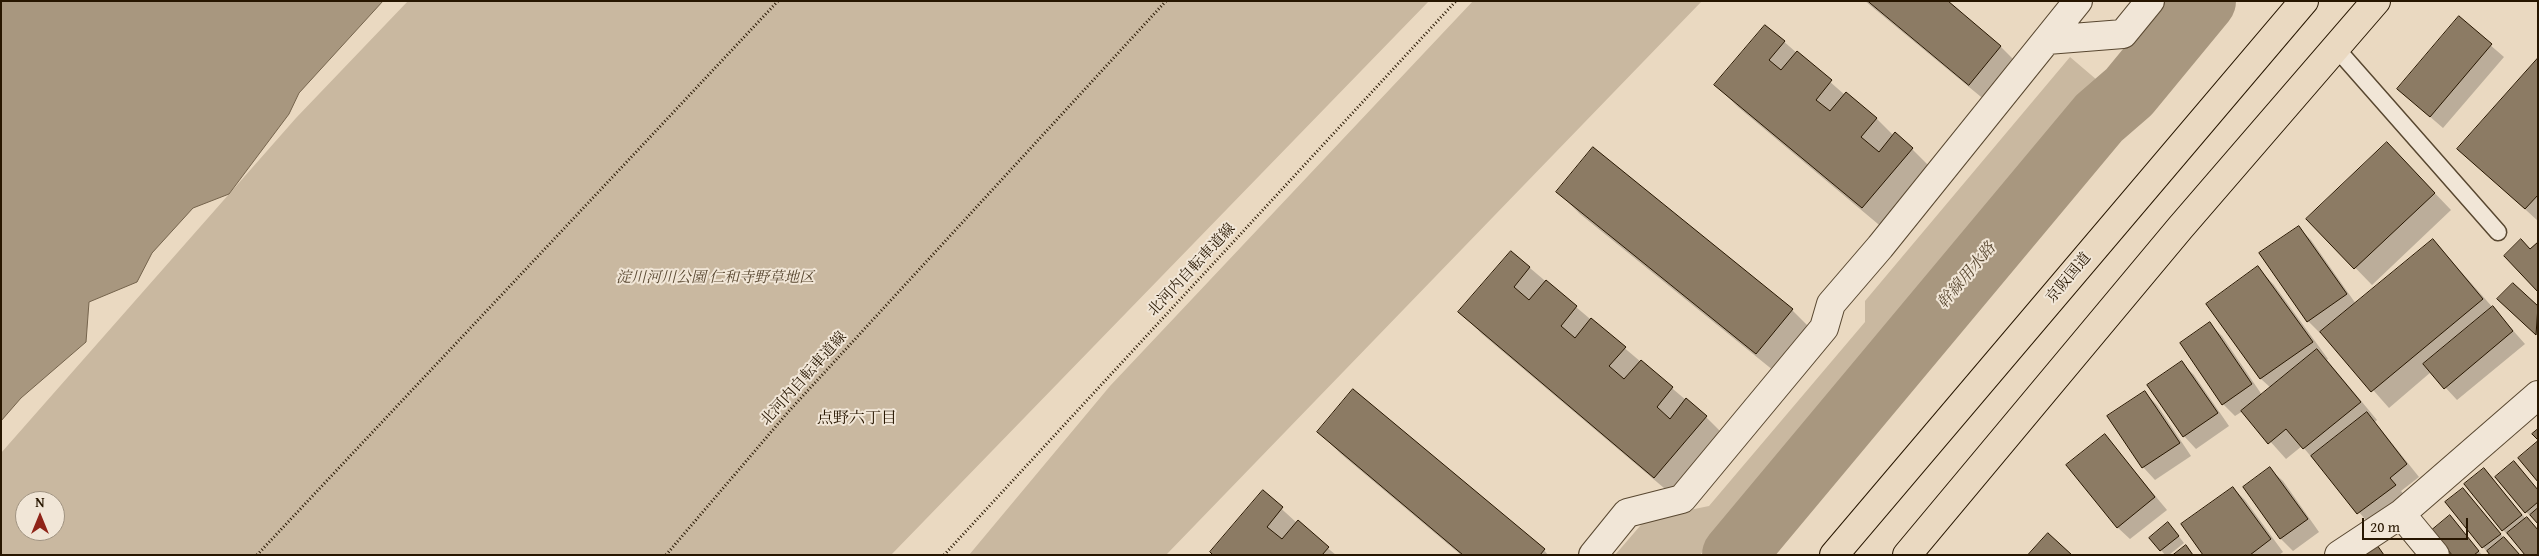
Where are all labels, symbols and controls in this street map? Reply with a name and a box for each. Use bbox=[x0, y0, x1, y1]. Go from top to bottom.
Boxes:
street label: 北河内自転車道線 bbox=[1144, 220, 1240, 320]
water label: 幹線用水路 bbox=[1934, 239, 2000, 313]
street label: 京阪国道 bbox=[2043, 249, 2095, 307]
park label: 淀川河川公園 仁和寺野草地区 bbox=[616, 269, 814, 287]
street label: 北河内自転車道線 bbox=[757, 328, 851, 430]
district label: 点野六丁目 bbox=[817, 409, 897, 429]
north arrow bbox=[15, 491, 65, 541]
text: N bbox=[35, 492, 45, 512]
scale bar bbox=[2364, 508, 2470, 540]
text: 20 m bbox=[2370, 516, 2400, 537]

